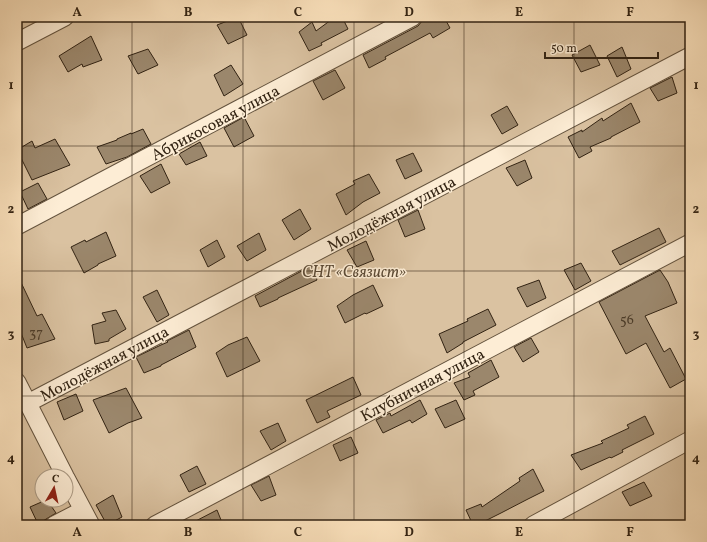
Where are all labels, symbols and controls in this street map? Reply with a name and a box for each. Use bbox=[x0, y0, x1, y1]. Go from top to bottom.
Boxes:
text: A bbox=[72, 4, 82, 22]
text: B bbox=[184, 4, 193, 22]
text: C bbox=[294, 4, 302, 22]
text: D bbox=[404, 4, 414, 22]
text: E bbox=[515, 4, 523, 22]
text: F bbox=[626, 4, 634, 22]
scale bar bbox=[545, 34, 658, 60]
text: 50 m bbox=[551, 41, 577, 57]
text: 1 bbox=[8, 77, 14, 95]
text: 1 bbox=[693, 77, 699, 95]
street label: Абрикосовая улица bbox=[148, 81, 284, 167]
street label: Молодёжная улица bbox=[324, 171, 460, 258]
text: 2 bbox=[8, 201, 15, 219]
text: 2 bbox=[693, 201, 700, 219]
park label: СНТ «Связист» bbox=[302, 262, 406, 284]
house number: 56 bbox=[620, 311, 634, 330]
street label: Молодёжная улица bbox=[37, 321, 173, 408]
house number: 37 bbox=[29, 324, 43, 343]
text: 3 bbox=[8, 326, 15, 344]
text: 3 bbox=[693, 326, 700, 344]
street label: Клубничная улица bbox=[357, 344, 489, 428]
text: 4 bbox=[7, 450, 15, 468]
text: 4 bbox=[692, 450, 700, 468]
north arrow bbox=[34, 468, 74, 508]
text: С bbox=[51, 472, 60, 488]
text: A bbox=[72, 524, 82, 542]
text: B bbox=[184, 524, 193, 542]
text: C bbox=[294, 524, 302, 542]
text: D bbox=[404, 524, 414, 542]
text: E bbox=[515, 524, 523, 542]
text: F bbox=[626, 524, 634, 542]

